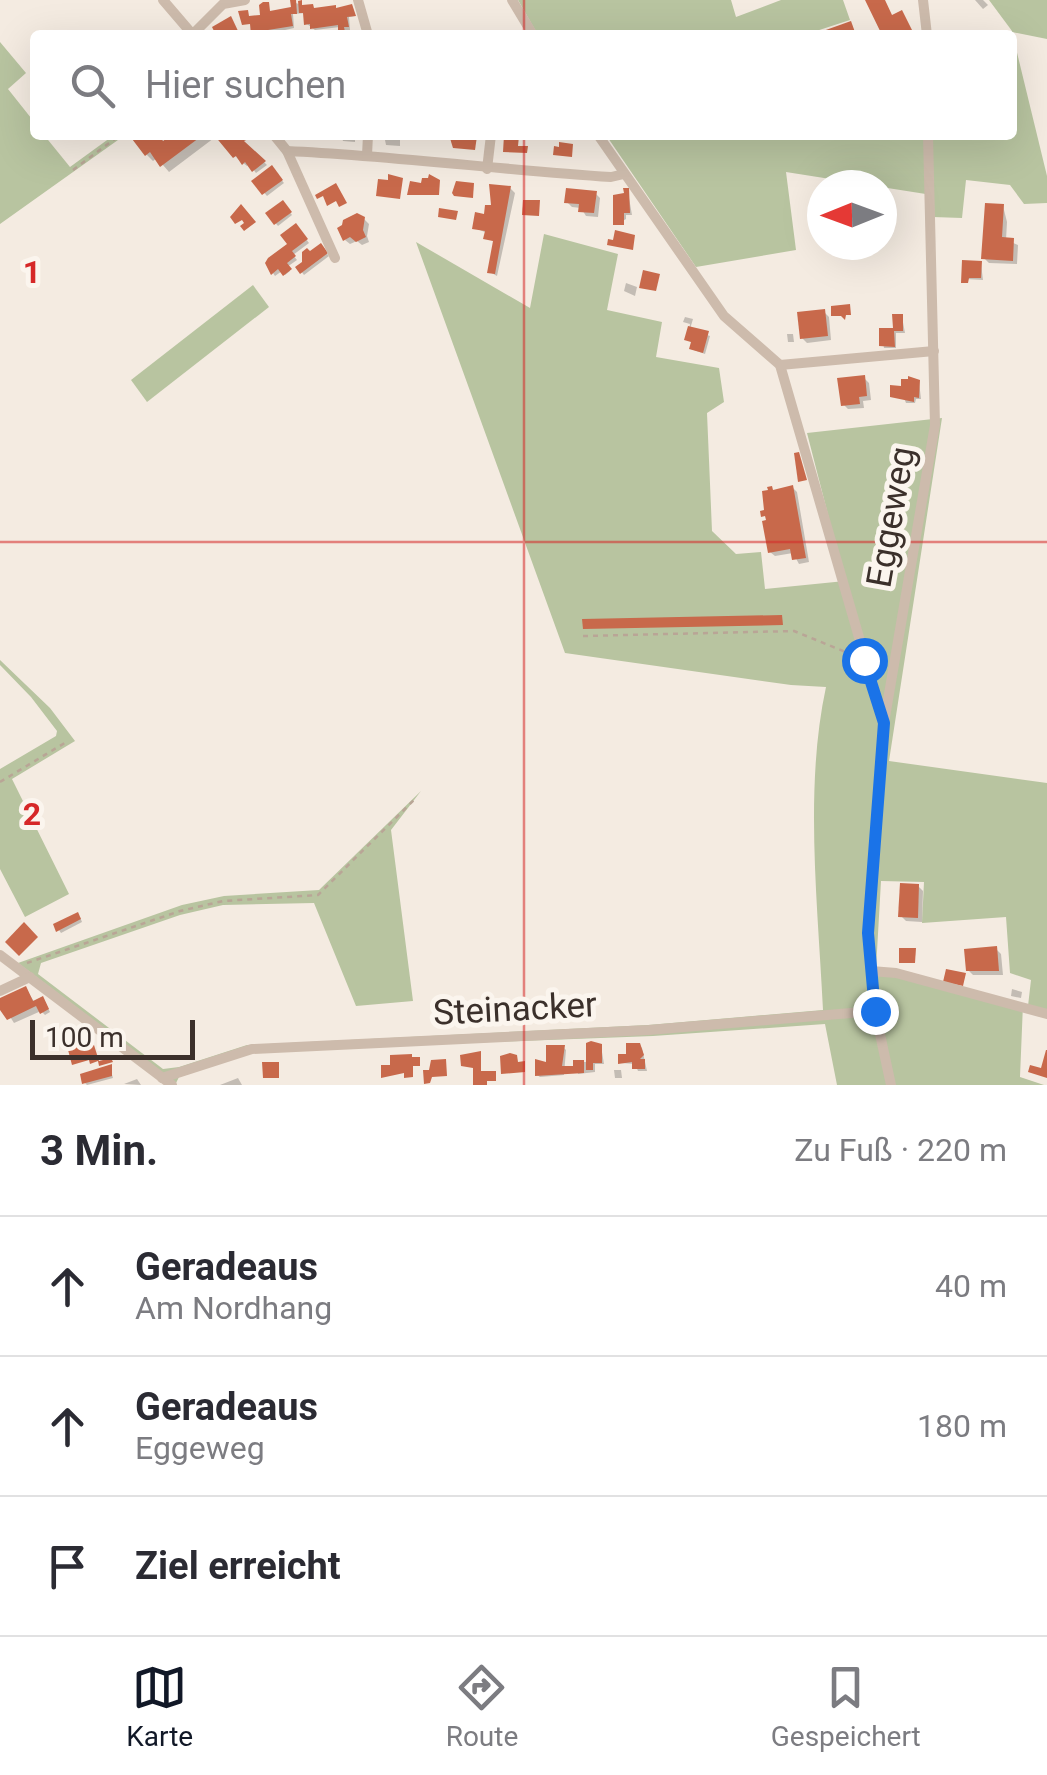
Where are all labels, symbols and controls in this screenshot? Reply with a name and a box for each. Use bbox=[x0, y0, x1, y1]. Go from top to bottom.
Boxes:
search box bbox=[30, 30, 1017, 140]
icon: search bbox=[65, 58, 120, 113]
text: Hier suchen bbox=[145, 63, 346, 107]
north arrow bbox=[807, 170, 897, 260]
text: 1 bbox=[23, 253, 41, 291]
street label: Eggeweg bbox=[858, 444, 924, 590]
route start bbox=[842, 638, 888, 684]
text: 2 bbox=[23, 795, 41, 833]
street label: Steinacker bbox=[432, 984, 598, 1034]
route end bbox=[853, 989, 899, 1035]
scale bar bbox=[30, 1015, 195, 1060]
text: 100 m bbox=[45, 1021, 124, 1054]
text: 3 Min. bbox=[40, 1126, 158, 1175]
text: Zu Fuß · 220 m bbox=[794, 1131, 1007, 1169]
text: Geradeaus bbox=[135, 1245, 318, 1289]
icon: ahead bbox=[40, 1259, 95, 1314]
text: 40 m bbox=[935, 1267, 1007, 1305]
text: Am Nordhang bbox=[135, 1289, 332, 1327]
text: Geradeaus bbox=[135, 1385, 318, 1429]
icon: ahead bbox=[40, 1399, 95, 1454]
text: 180 m bbox=[917, 1407, 1007, 1445]
text: Eggeweg bbox=[135, 1429, 265, 1467]
icon: arrive bbox=[40, 1539, 95, 1594]
text: Ziel erreicht bbox=[135, 1544, 341, 1588]
tab: Karte bbox=[126, 1660, 193, 1753]
tab: Route bbox=[446, 1660, 518, 1753]
tab: Gespeichert bbox=[771, 1660, 921, 1753]

